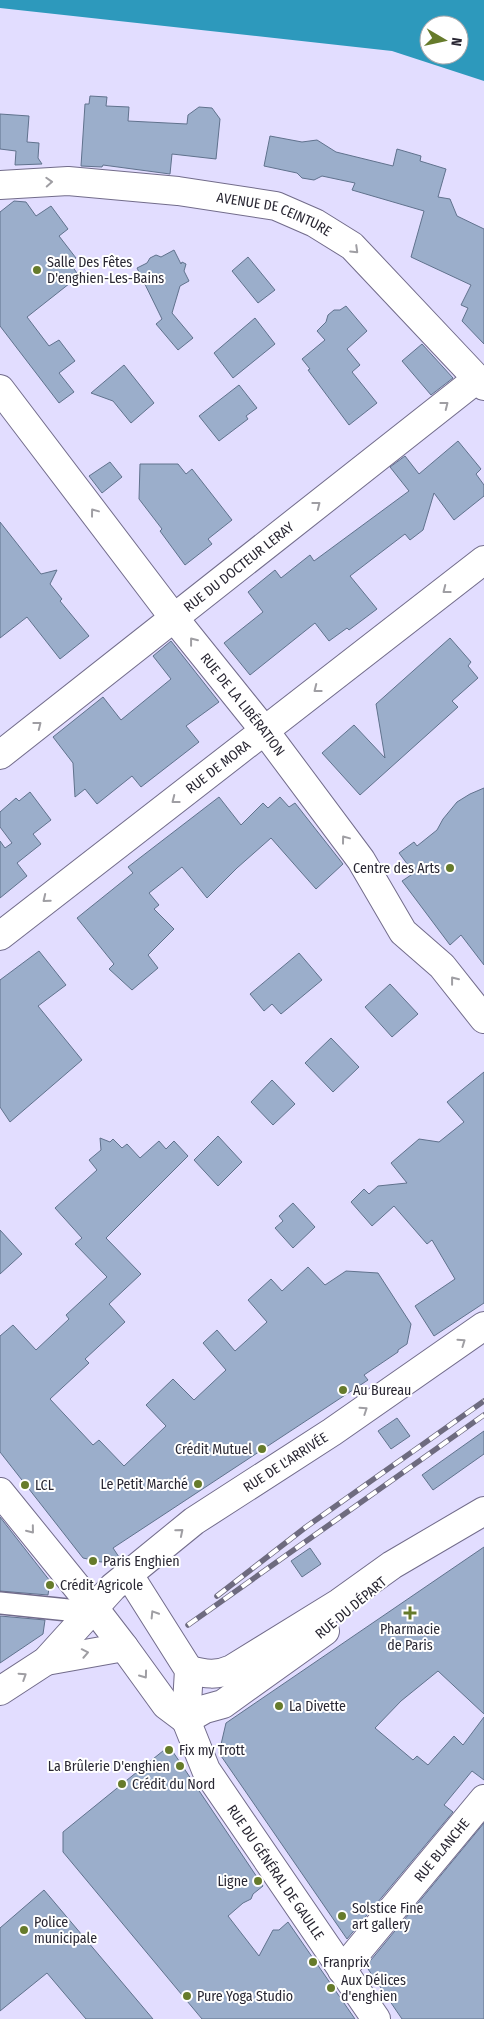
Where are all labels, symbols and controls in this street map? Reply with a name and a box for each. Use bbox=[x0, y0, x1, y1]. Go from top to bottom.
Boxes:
north arrow bbox=[419, 15, 469, 65]
text: N bbox=[447, 36, 465, 47]
one-way arrow bbox=[45, 177, 53, 187]
street label: AVENUE DE CEINTURE bbox=[216, 189, 335, 240]
one-way arrow bbox=[350, 244, 359, 253]
place label: Salle Des Fêtes D'enghien-Les-Bains bbox=[47, 254, 164, 287]
marker: Salle Des Fêtes D'enghien-Les-Bains bbox=[31, 264, 43, 276]
one-way arrow bbox=[439, 402, 448, 410]
one-way arrow bbox=[311, 502, 321, 511]
one-way arrow bbox=[91, 508, 100, 518]
street label: RUE DU DOCTEUR LERAY bbox=[180, 518, 297, 615]
one-way arrow bbox=[442, 584, 451, 593]
one-way arrow bbox=[190, 638, 198, 647]
street label: RUE DE LA LIBÉRATION bbox=[197, 649, 289, 759]
one-way arrow bbox=[314, 684, 323, 693]
one-way arrow bbox=[32, 722, 41, 730]
street label: RUE DE MORA bbox=[182, 736, 254, 797]
one-way arrow bbox=[172, 794, 181, 802]
one-way arrow bbox=[342, 836, 350, 845]
place label: Centre des Arts bbox=[353, 860, 440, 877]
marker: Centre des Arts bbox=[444, 862, 456, 874]
one-way arrow bbox=[43, 893, 52, 902]
one-way arrow bbox=[451, 977, 459, 986]
one-way arrow bbox=[456, 1339, 465, 1347]
place label: Au Bureau bbox=[353, 1382, 411, 1399]
marker: Au Bureau bbox=[337, 1384, 349, 1396]
one-way arrow bbox=[358, 1407, 368, 1416]
street label: RUE DE L'ARRIVÉE bbox=[240, 1428, 331, 1496]
place label: Crédit Mutuel bbox=[175, 1441, 252, 1458]
marker: Crédit Mutuel bbox=[256, 1443, 268, 1455]
place label: Le Petit Marché bbox=[101, 1476, 188, 1493]
place label: LCL bbox=[35, 1477, 54, 1494]
marker: Le Petit Marché bbox=[192, 1478, 204, 1490]
marker: LCL bbox=[19, 1479, 31, 1491]
one-way arrow bbox=[25, 1524, 33, 1533]
one-way arrow bbox=[174, 1530, 183, 1538]
place label: Paris Enghien bbox=[103, 1553, 180, 1570]
marker: Paris Enghien bbox=[87, 1555, 99, 1567]
street label: RUE DU DÉPART bbox=[311, 1572, 390, 1643]
place label: Crédit Agricole bbox=[60, 1577, 143, 1594]
marker: Crédit Agricole bbox=[44, 1579, 56, 1591]
marker: Pharmacie de Paris bbox=[404, 1607, 416, 1619]
one-way arrow bbox=[151, 1610, 160, 1619]
place label: Pharmacie de Paris bbox=[380, 1621, 440, 1654]
one-way arrow bbox=[80, 1649, 89, 1659]
one-way arrow bbox=[138, 1669, 147, 1679]
one-way arrow bbox=[17, 1673, 26, 1682]
place label: La Divette bbox=[289, 1698, 346, 1715]
marker: La Divette bbox=[273, 1700, 285, 1712]
place label: Fix my Trott bbox=[179, 1742, 245, 1759]
marker: Fix my Trott bbox=[163, 1744, 175, 1756]
place label: La Brûlerie D'enghien bbox=[48, 1758, 170, 1775]
marker: La Brûlerie D'enghien bbox=[174, 1760, 186, 1772]
place label: Crédit du Nord bbox=[132, 1776, 215, 1793]
marker: Crédit du Nord bbox=[116, 1778, 128, 1790]
street label: RUE DU GÉNÉRAL DE GAULLE bbox=[224, 1801, 328, 1943]
street label: RUE BLANCHE bbox=[410, 1814, 473, 1885]
place label: Ligne bbox=[217, 1873, 248, 1890]
marker: Ligne bbox=[252, 1875, 264, 1887]
place label: Solstice Fine art gallery bbox=[352, 1900, 424, 1933]
marker: Solstice Fine art gallery bbox=[336, 1910, 348, 1922]
place label: Police municipale bbox=[34, 1914, 97, 1947]
marker: Police municipale bbox=[18, 1924, 30, 1936]
place label: Franprix bbox=[323, 1954, 370, 1971]
marker: Franprix bbox=[307, 1956, 319, 1968]
place label: Aux Délices d'enghien bbox=[341, 1972, 406, 2005]
marker: Aux Délices d'enghien bbox=[325, 1982, 337, 1994]
place label: Pure Yoga Studio bbox=[197, 1988, 293, 2005]
marker: Pure Yoga Studio bbox=[181, 1990, 193, 2002]

